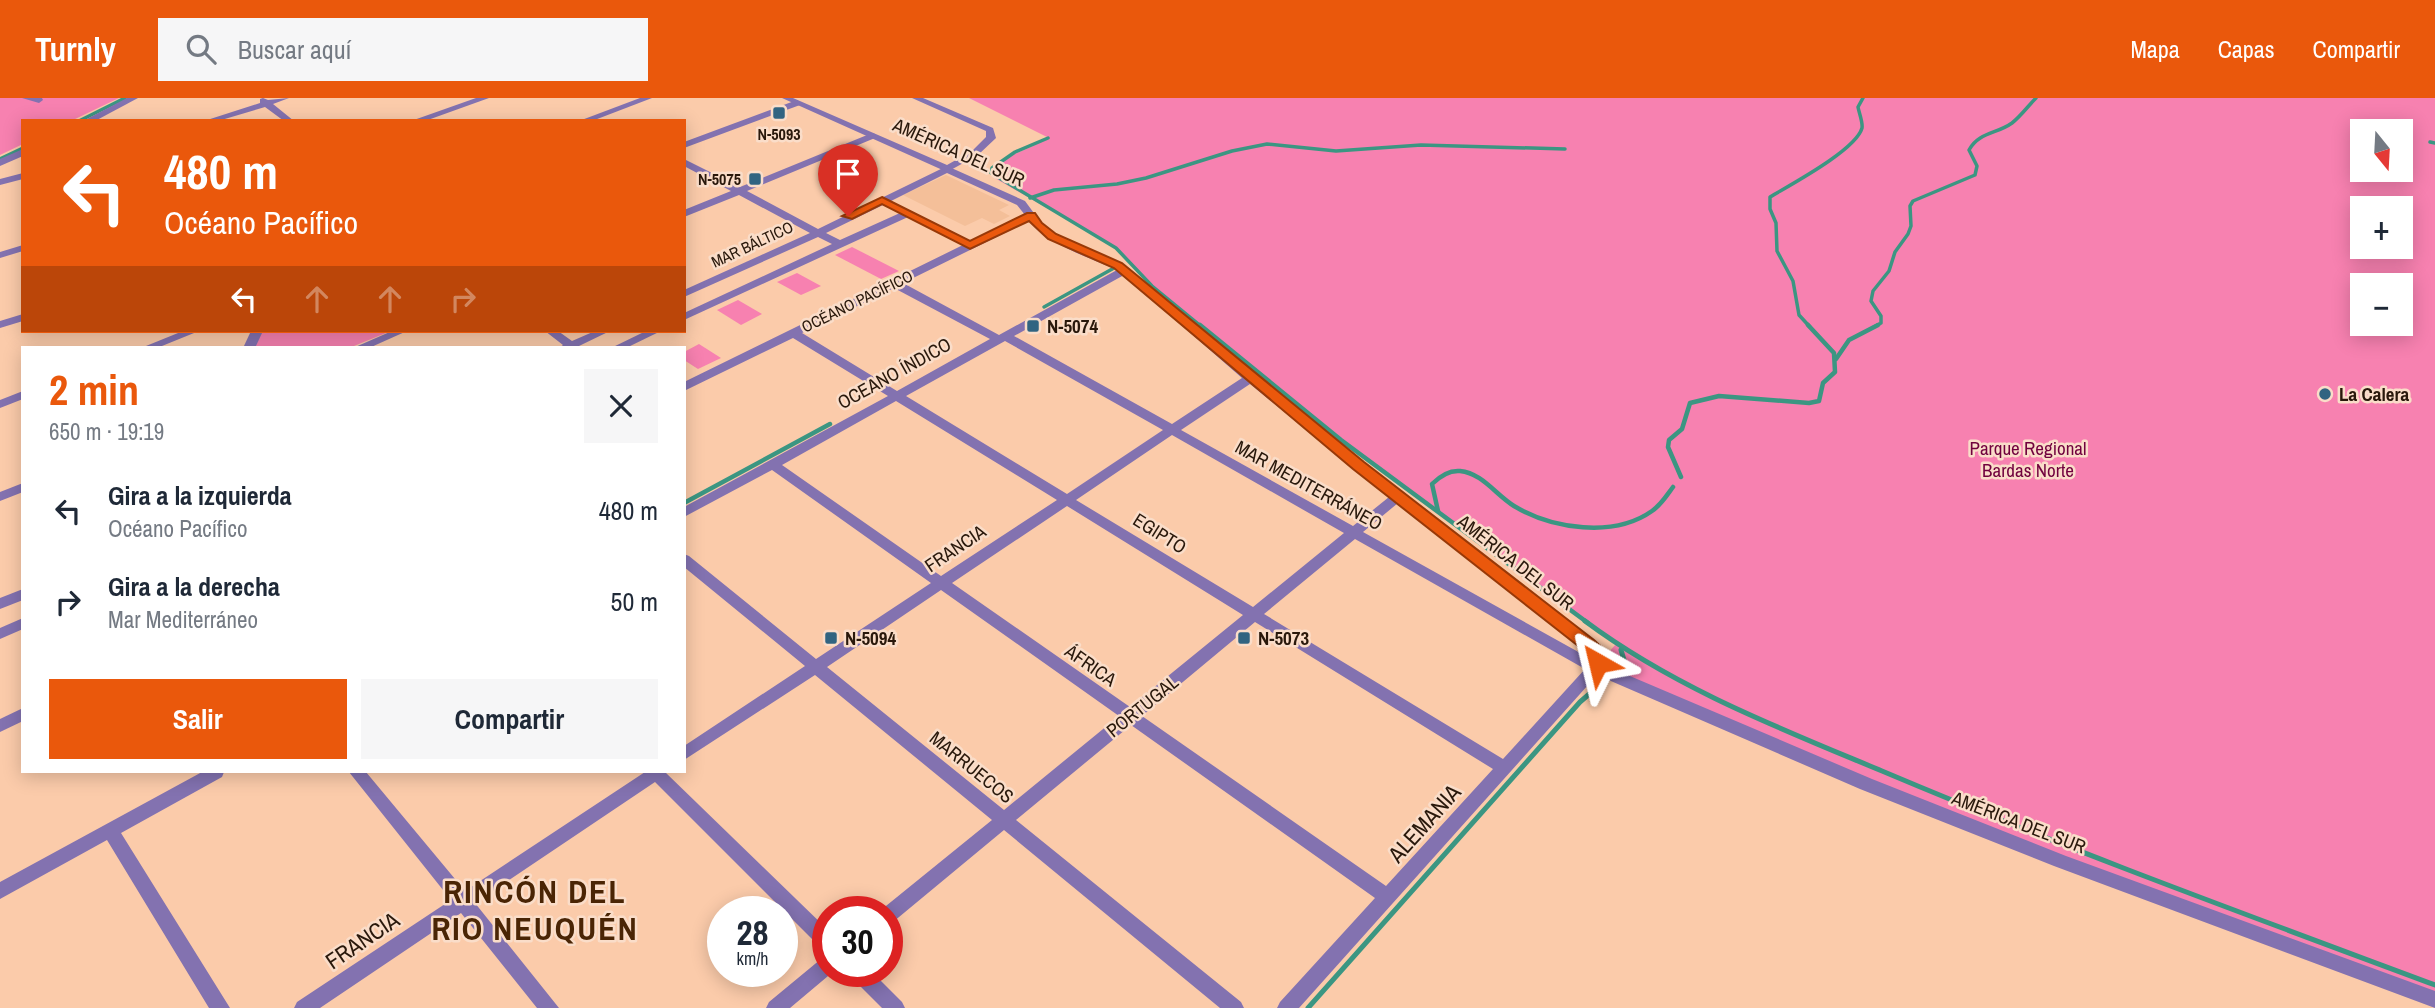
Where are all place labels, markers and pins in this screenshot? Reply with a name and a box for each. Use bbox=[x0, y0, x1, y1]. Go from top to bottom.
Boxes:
marker: N-5093 bbox=[771, 105, 787, 121]
place label: N-5093 bbox=[757, 123, 801, 145]
pin bbox=[818, 144, 878, 216]
place label: N-5075 bbox=[698, 168, 741, 190]
marker: N-5075 bbox=[747, 171, 763, 187]
place label: N-5074 bbox=[1047, 313, 1098, 339]
marker: N-5074 bbox=[1025, 318, 1041, 334]
place label: La Calera bbox=[2339, 381, 2409, 407]
marker: La Calera bbox=[2317, 386, 2333, 402]
place label: N-5094 bbox=[845, 625, 896, 651]
place label: N-5073 bbox=[1258, 625, 1309, 651]
marker: N-5094 bbox=[823, 630, 839, 646]
marker: N-5073 bbox=[1236, 630, 1252, 646]

